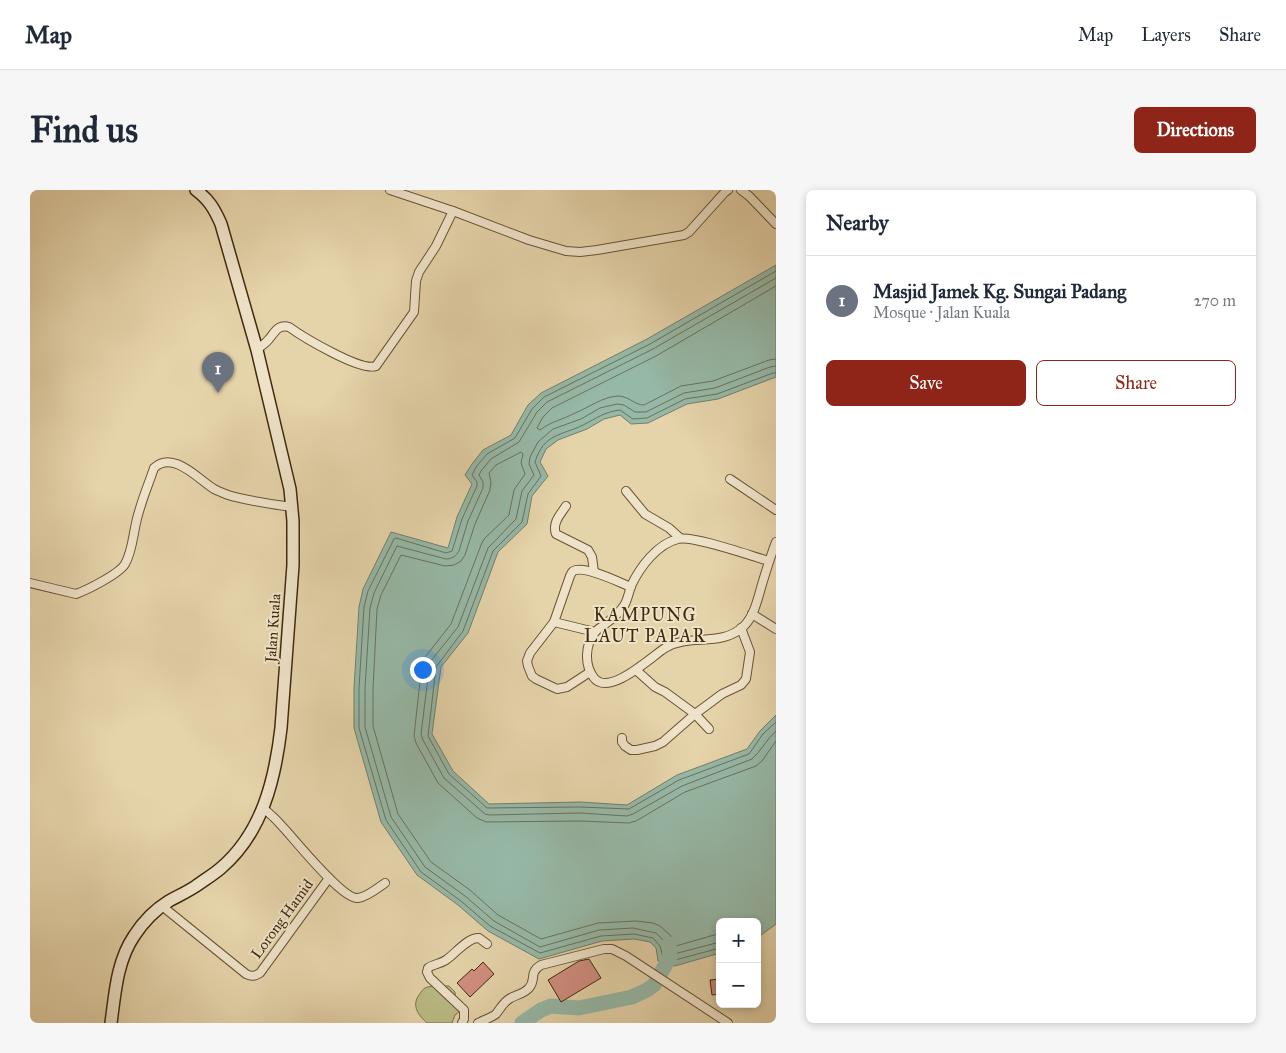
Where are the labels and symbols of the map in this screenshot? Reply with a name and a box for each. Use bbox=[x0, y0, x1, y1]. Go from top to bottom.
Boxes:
pin: 1 bbox=[202, 352, 234, 393]
street label: Jalan Kuala bbox=[261, 592, 285, 665]
district label: KAMPUNG LAUT PAPAR bbox=[584, 604, 706, 647]
your location bbox=[410, 657, 436, 683]
street label: Lorong Hamid bbox=[247, 875, 317, 962]

